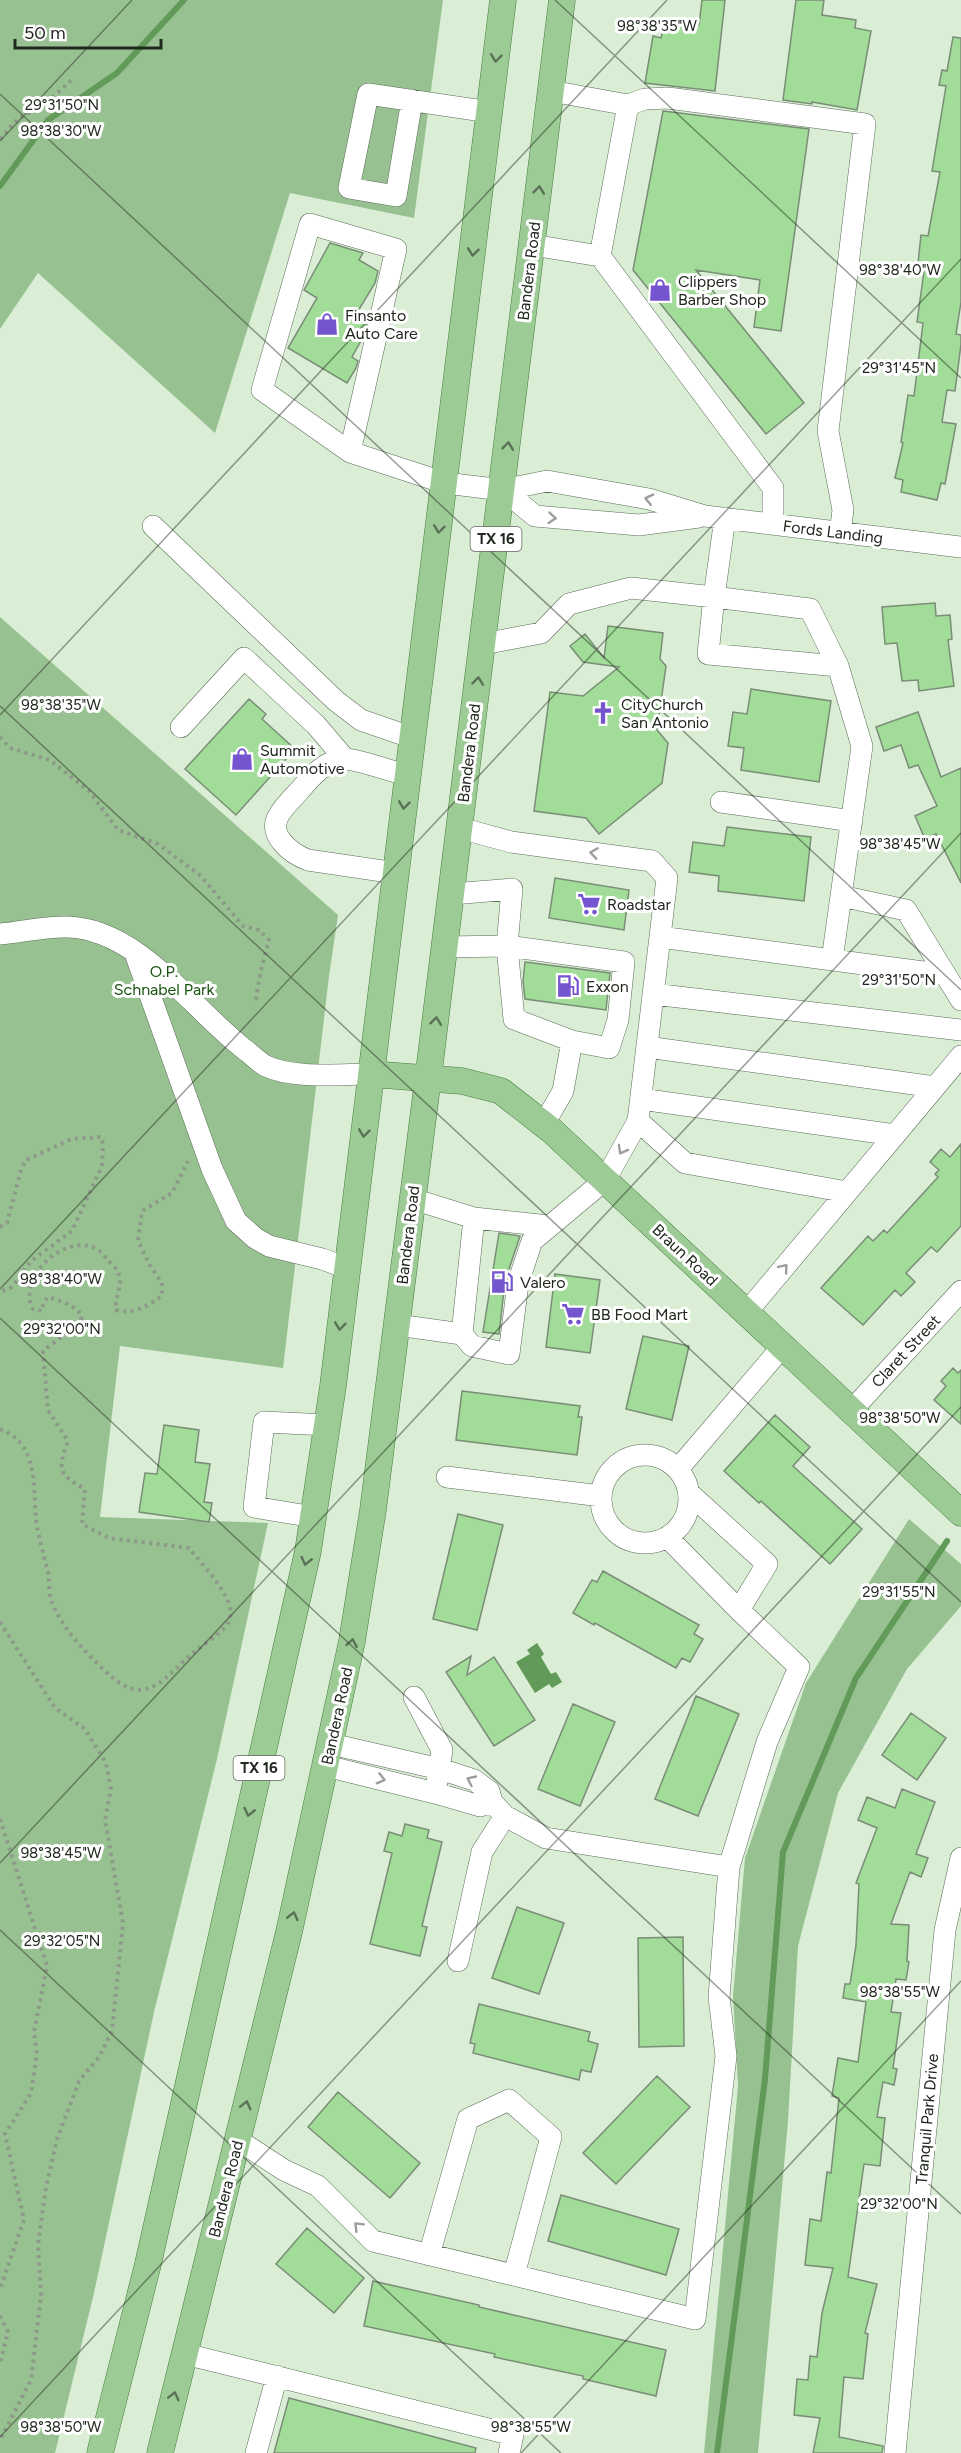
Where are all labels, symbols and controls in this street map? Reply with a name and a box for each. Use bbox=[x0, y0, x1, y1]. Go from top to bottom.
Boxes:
scale bar bbox=[15, 12, 160, 50]
text: 98°38'35"W bbox=[617, 17, 697, 35]
text: 50 m bbox=[24, 22, 66, 44]
one-way arrow bbox=[490, 54, 503, 63]
text: 29°31'50"N bbox=[25, 96, 99, 114]
text: 98°38'30"W bbox=[21, 122, 102, 140]
one-way arrow bbox=[532, 185, 544, 194]
street label: Bandera Road bbox=[514, 221, 544, 321]
one-way arrow bbox=[467, 247, 479, 256]
text: 98°38'40"W bbox=[859, 261, 941, 279]
place label: Clippers Barber Shop bbox=[678, 272, 766, 309]
shop icon: Clippers Barber Shop bbox=[647, 277, 673, 303]
place label: Finsanto Auto Care bbox=[345, 306, 418, 343]
shop icon: Finsanto Auto Care bbox=[314, 311, 340, 337]
text: 29°31'45"N bbox=[862, 359, 936, 377]
one-way arrow bbox=[501, 441, 514, 451]
one-way arrow bbox=[644, 494, 654, 507]
one-way arrow bbox=[547, 511, 556, 524]
street label: Fords Landing bbox=[782, 516, 884, 548]
one-way arrow bbox=[433, 524, 446, 533]
road number: TX 16 bbox=[470, 527, 522, 551]
one-way arrow bbox=[472, 677, 484, 686]
place label: CityChurch San Antonio bbox=[621, 695, 709, 732]
text: 98°38'35"W bbox=[21, 696, 101, 714]
church icon: CityChurch San Antonio bbox=[590, 700, 616, 726]
street label: Bandera Road bbox=[454, 703, 484, 803]
place label: Summit Automotive bbox=[260, 741, 345, 778]
shop icon: Summit Automotive bbox=[229, 746, 255, 772]
one-way arrow bbox=[399, 801, 411, 810]
text: 98°38'45"W bbox=[860, 835, 941, 853]
one-way arrow bbox=[589, 847, 598, 860]
supermarket icon: Roadstar bbox=[576, 891, 602, 917]
place label: Roadstar bbox=[607, 895, 671, 914]
park label: O.P. Schnabel Park bbox=[114, 962, 214, 999]
text: 29°31'50"N bbox=[862, 971, 936, 989]
fuel station icon: Exxon bbox=[555, 973, 581, 999]
place label: Exxon bbox=[586, 977, 629, 996]
one-way arrow bbox=[429, 1016, 441, 1025]
one-way arrow bbox=[358, 1128, 370, 1137]
one-way arrow bbox=[618, 1144, 629, 1155]
street label: Bandera Road bbox=[393, 1185, 423, 1285]
street label: Braun Road bbox=[649, 1220, 721, 1290]
one-way arrow bbox=[776, 1264, 787, 1275]
fuel station icon: Valero bbox=[489, 1269, 515, 1295]
text: 98°38'40"W bbox=[20, 1270, 102, 1288]
place label: Valero bbox=[520, 1273, 566, 1292]
supermarket icon: BB Food Mart bbox=[560, 1301, 586, 1327]
place label: BB Food Mart bbox=[591, 1305, 688, 1324]
street label: Claret Street bbox=[868, 1311, 944, 1391]
text: 29°32'00"N bbox=[23, 1320, 101, 1338]
one-way arrow bbox=[335, 1322, 347, 1331]
text: 98°38'50"W bbox=[859, 1409, 941, 1427]
one-way arrow bbox=[300, 1555, 313, 1565]
text: 29°31'55"N bbox=[862, 1583, 936, 1601]
one-way arrow bbox=[345, 1638, 358, 1648]
street label: Bandera Road bbox=[317, 1665, 357, 1767]
road number: TX 16 bbox=[234, 1756, 284, 1780]
one-way arrow bbox=[376, 1772, 386, 1785]
one-way arrow bbox=[466, 1776, 477, 1788]
one-way arrow bbox=[244, 1807, 257, 1817]
text: 98°38'45"W bbox=[21, 1844, 102, 1862]
one-way arrow bbox=[285, 1911, 298, 1921]
text: 29°32'05"N bbox=[24, 1932, 100, 1950]
text: 98°38'55"W bbox=[860, 1983, 941, 2001]
street label: Tranquil Park Drive bbox=[912, 2053, 942, 2185]
one-way arrow bbox=[239, 2100, 252, 2110]
street label: Bandera Road bbox=[205, 2139, 247, 2239]
text: 29°32'00"N bbox=[860, 2195, 938, 2213]
one-way arrow bbox=[354, 2222, 365, 2233]
one-way arrow bbox=[166, 2391, 179, 2401]
text: 98°38'50"W bbox=[20, 2418, 102, 2436]
text: 98°38'55"W bbox=[491, 2418, 572, 2436]

